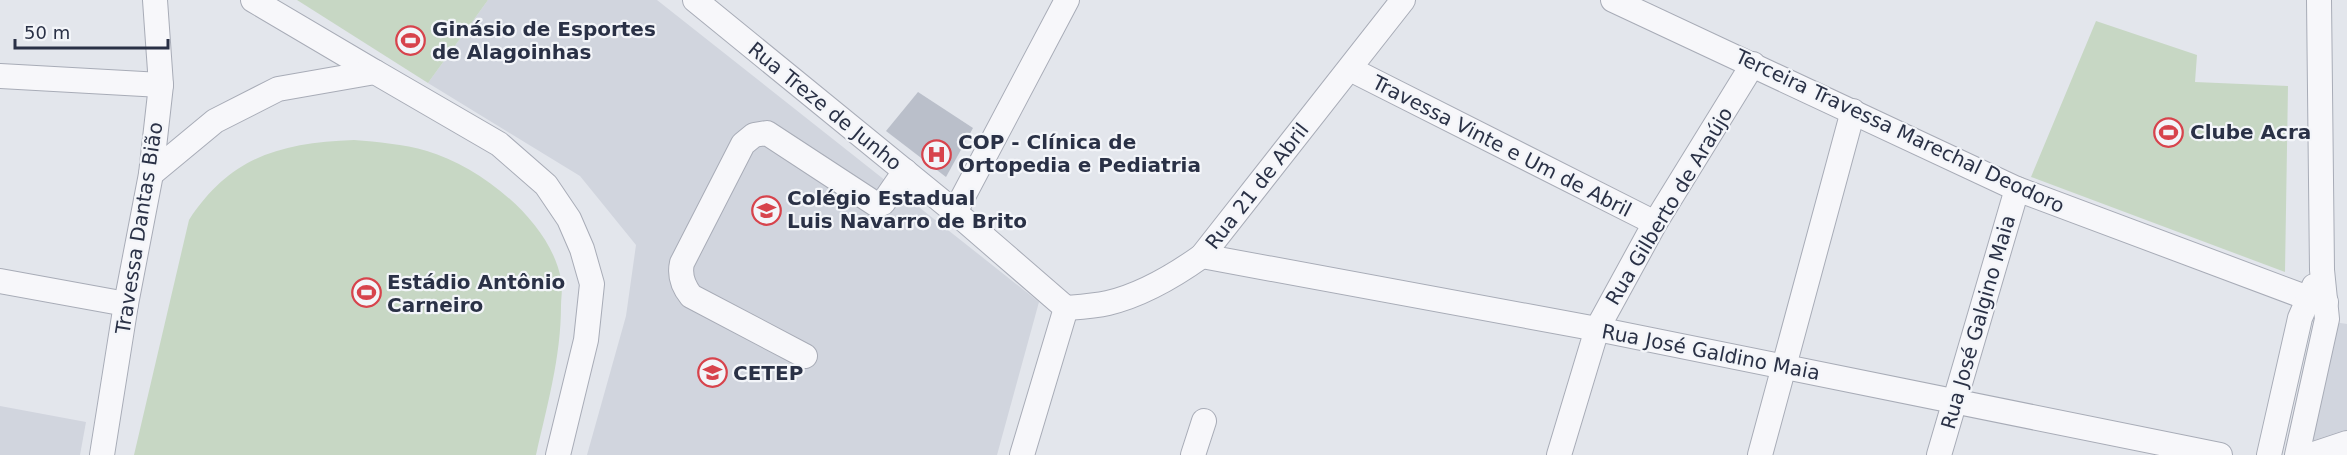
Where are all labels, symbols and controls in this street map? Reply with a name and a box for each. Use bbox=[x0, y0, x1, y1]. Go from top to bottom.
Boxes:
scale bar bbox=[15, 12, 168, 50]
place label: Ginásio de Esportes de Alagoinhas bbox=[432, 17, 656, 64]
text: 50 m bbox=[24, 22, 70, 43]
sports icon: Ginásio de Esportes de Alagoinhas bbox=[395, 25, 427, 57]
street label: Rua Treze de Junho bbox=[743, 37, 907, 175]
street label: Terceira Travessa Marechal Deodoro bbox=[1731, 44, 2068, 218]
street label: Travessa Vinte e Um de Abril bbox=[1368, 70, 1636, 222]
street label: Rua Gilberto de Araújo bbox=[1600, 103, 1738, 309]
sports icon: Clube Acra bbox=[2153, 116, 2185, 148]
street label: Rua 21 de Abril bbox=[1200, 118, 1314, 254]
street label: Travessa Dantas Bião bbox=[110, 120, 168, 337]
place label: Clube Acra bbox=[2190, 120, 2311, 144]
place label: COP - Clínica de Ortopedia e Pediatria bbox=[958, 130, 1201, 177]
hospital icon: COP - Clínica de Ortopedia e Pediatria bbox=[921, 138, 953, 170]
place label: Colégio Estadual Luis Navarro de Brito bbox=[787, 186, 1027, 233]
school or university icon: Colégio Estadual Luis Navarro de Brito bbox=[750, 194, 782, 226]
street label: Rua José Galgino Maia bbox=[1936, 212, 2020, 432]
place label: Estádio Antônio Carneiro bbox=[387, 270, 565, 317]
sports icon: Estádio Antônio Carneiro bbox=[350, 277, 382, 309]
street label: Rua José Galdino Maia bbox=[1600, 319, 1822, 385]
school or university icon: CETEP bbox=[696, 357, 728, 389]
place label: CETEP bbox=[733, 361, 803, 385]

